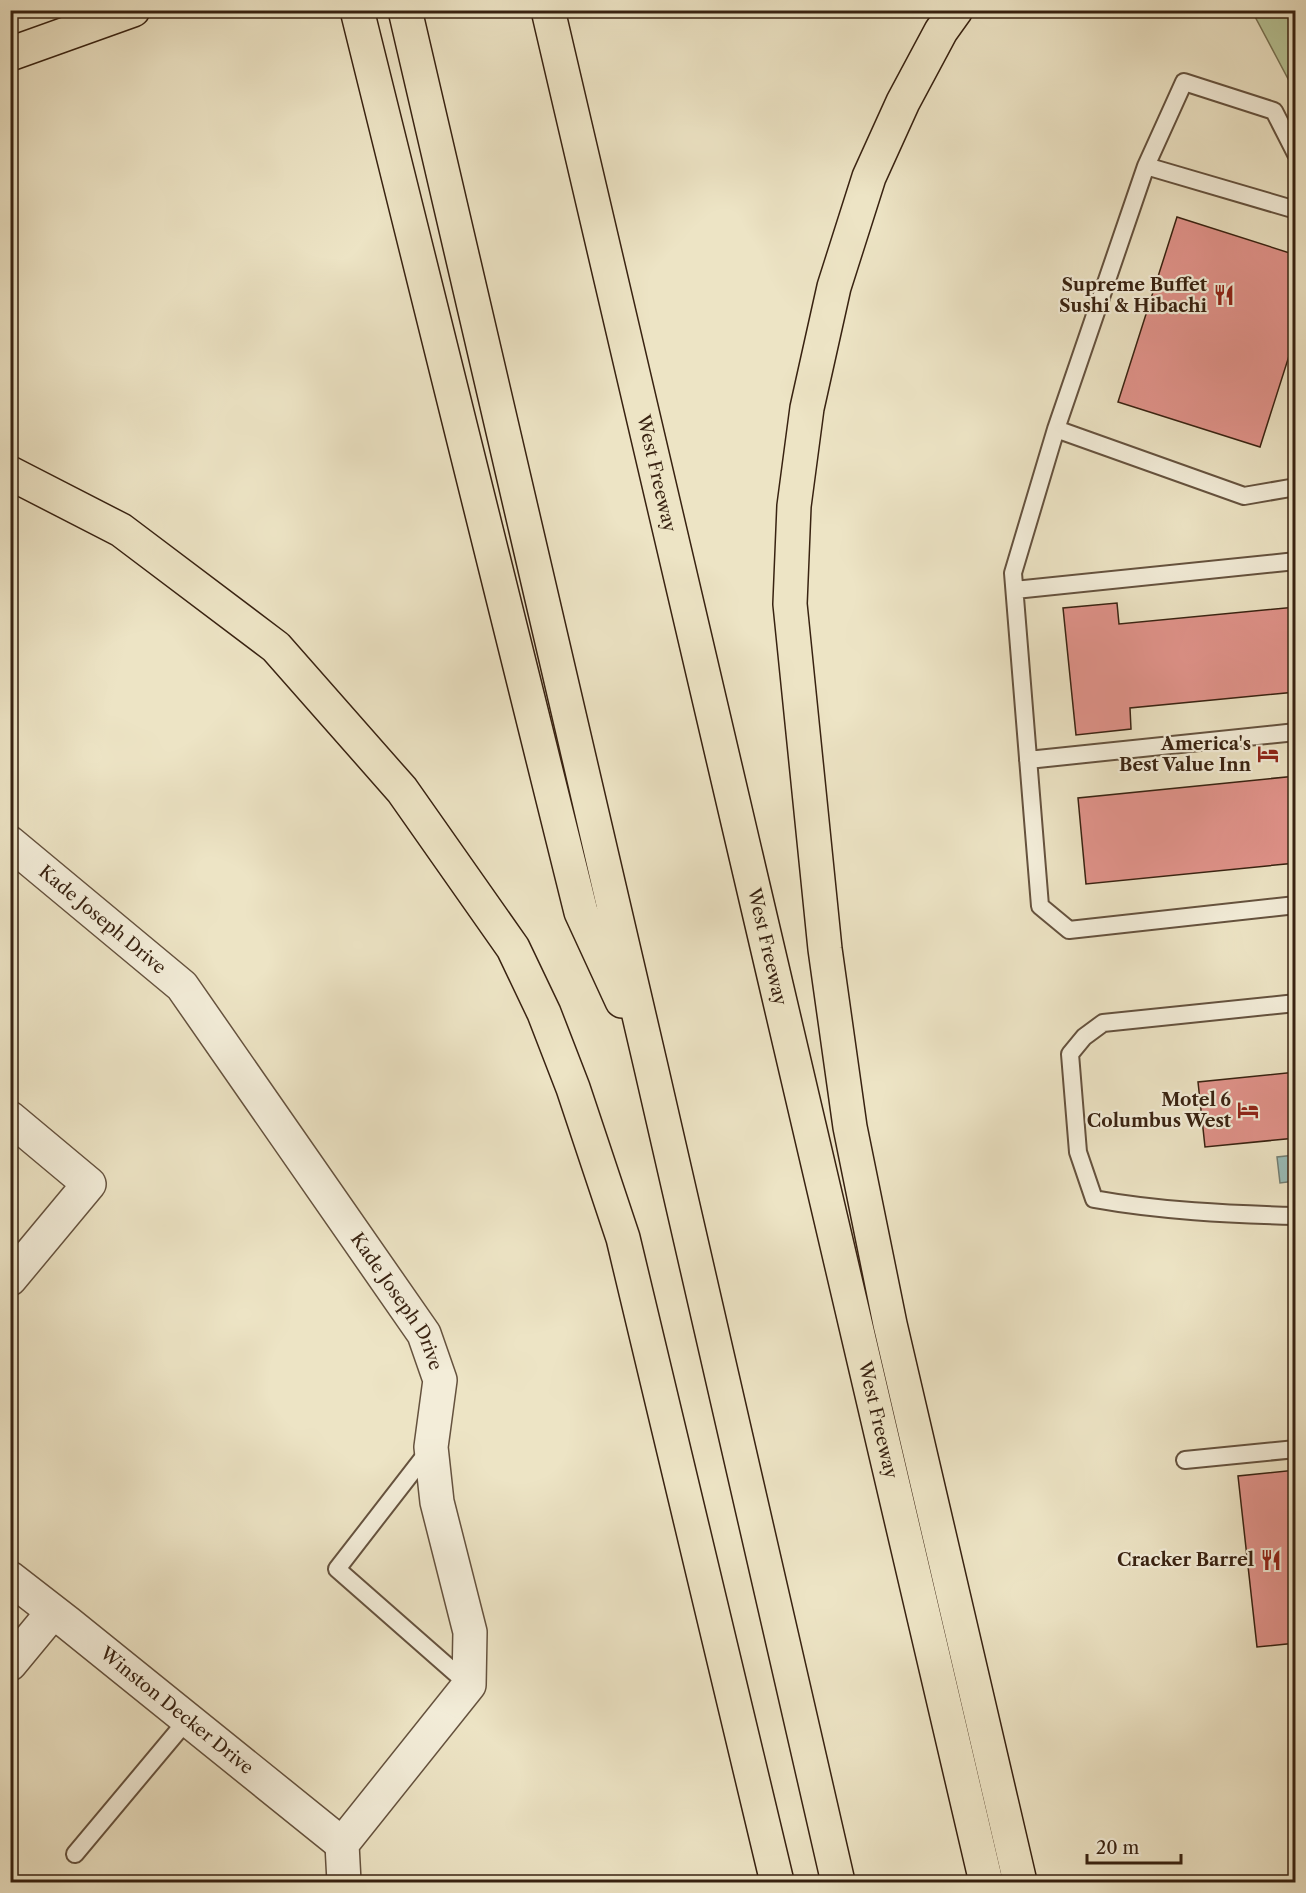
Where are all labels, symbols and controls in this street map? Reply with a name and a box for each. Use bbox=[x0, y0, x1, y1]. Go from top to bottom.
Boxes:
place label: Supreme Buffet Sushi & Hibachi bbox=[1059, 274, 1208, 317]
restaurant icon: Supreme Buffet Sushi & Hibachi bbox=[1212, 283, 1236, 307]
street label: West Freeway bbox=[632, 412, 681, 535]
place label: America's Best Value Inn bbox=[1119, 733, 1252, 776]
hotel icon: America's Best Value Inn bbox=[1256, 742, 1280, 766]
street label: Kade Joseph Drive bbox=[34, 861, 170, 979]
street label: West Freeway bbox=[743, 885, 792, 1008]
place label: Motel 6 Columbus West bbox=[1087, 1089, 1232, 1132]
hotel icon: Motel 6 Columbus West bbox=[1236, 1098, 1260, 1122]
street label: Kade Joseph Drive bbox=[346, 1229, 447, 1373]
street label: West Freeway bbox=[853, 1358, 902, 1482]
restaurant icon: Cracker Barrel bbox=[1259, 1548, 1283, 1572]
place label: Cracker Barrel bbox=[1117, 1549, 1254, 1571]
street label: Winston Decker Drive bbox=[95, 1642, 258, 1779]
scale bar bbox=[1087, 1827, 1182, 1865]
text: 20 m bbox=[1096, 1837, 1140, 1859]

